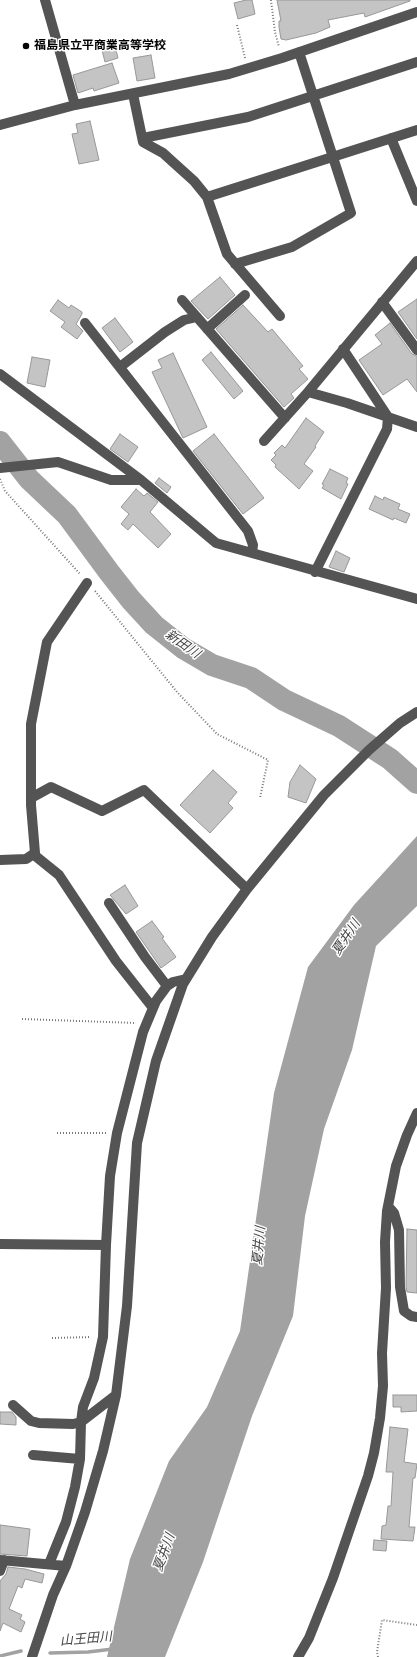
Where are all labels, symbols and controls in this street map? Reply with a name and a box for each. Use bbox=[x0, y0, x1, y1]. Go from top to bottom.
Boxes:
place label: 福島県立平商業高等学校 bbox=[34, 39, 166, 53]
marker: 福島県立平商業高等学校 bbox=[21, 41, 31, 51]
water label: 新田川 bbox=[162, 627, 202, 663]
water label: 夏井川 bbox=[330, 917, 364, 959]
water label: 夏井川 bbox=[251, 1226, 269, 1266]
water label: 夏井川 bbox=[151, 1532, 179, 1574]
water label: 山王田川 bbox=[59, 1630, 113, 1650]

